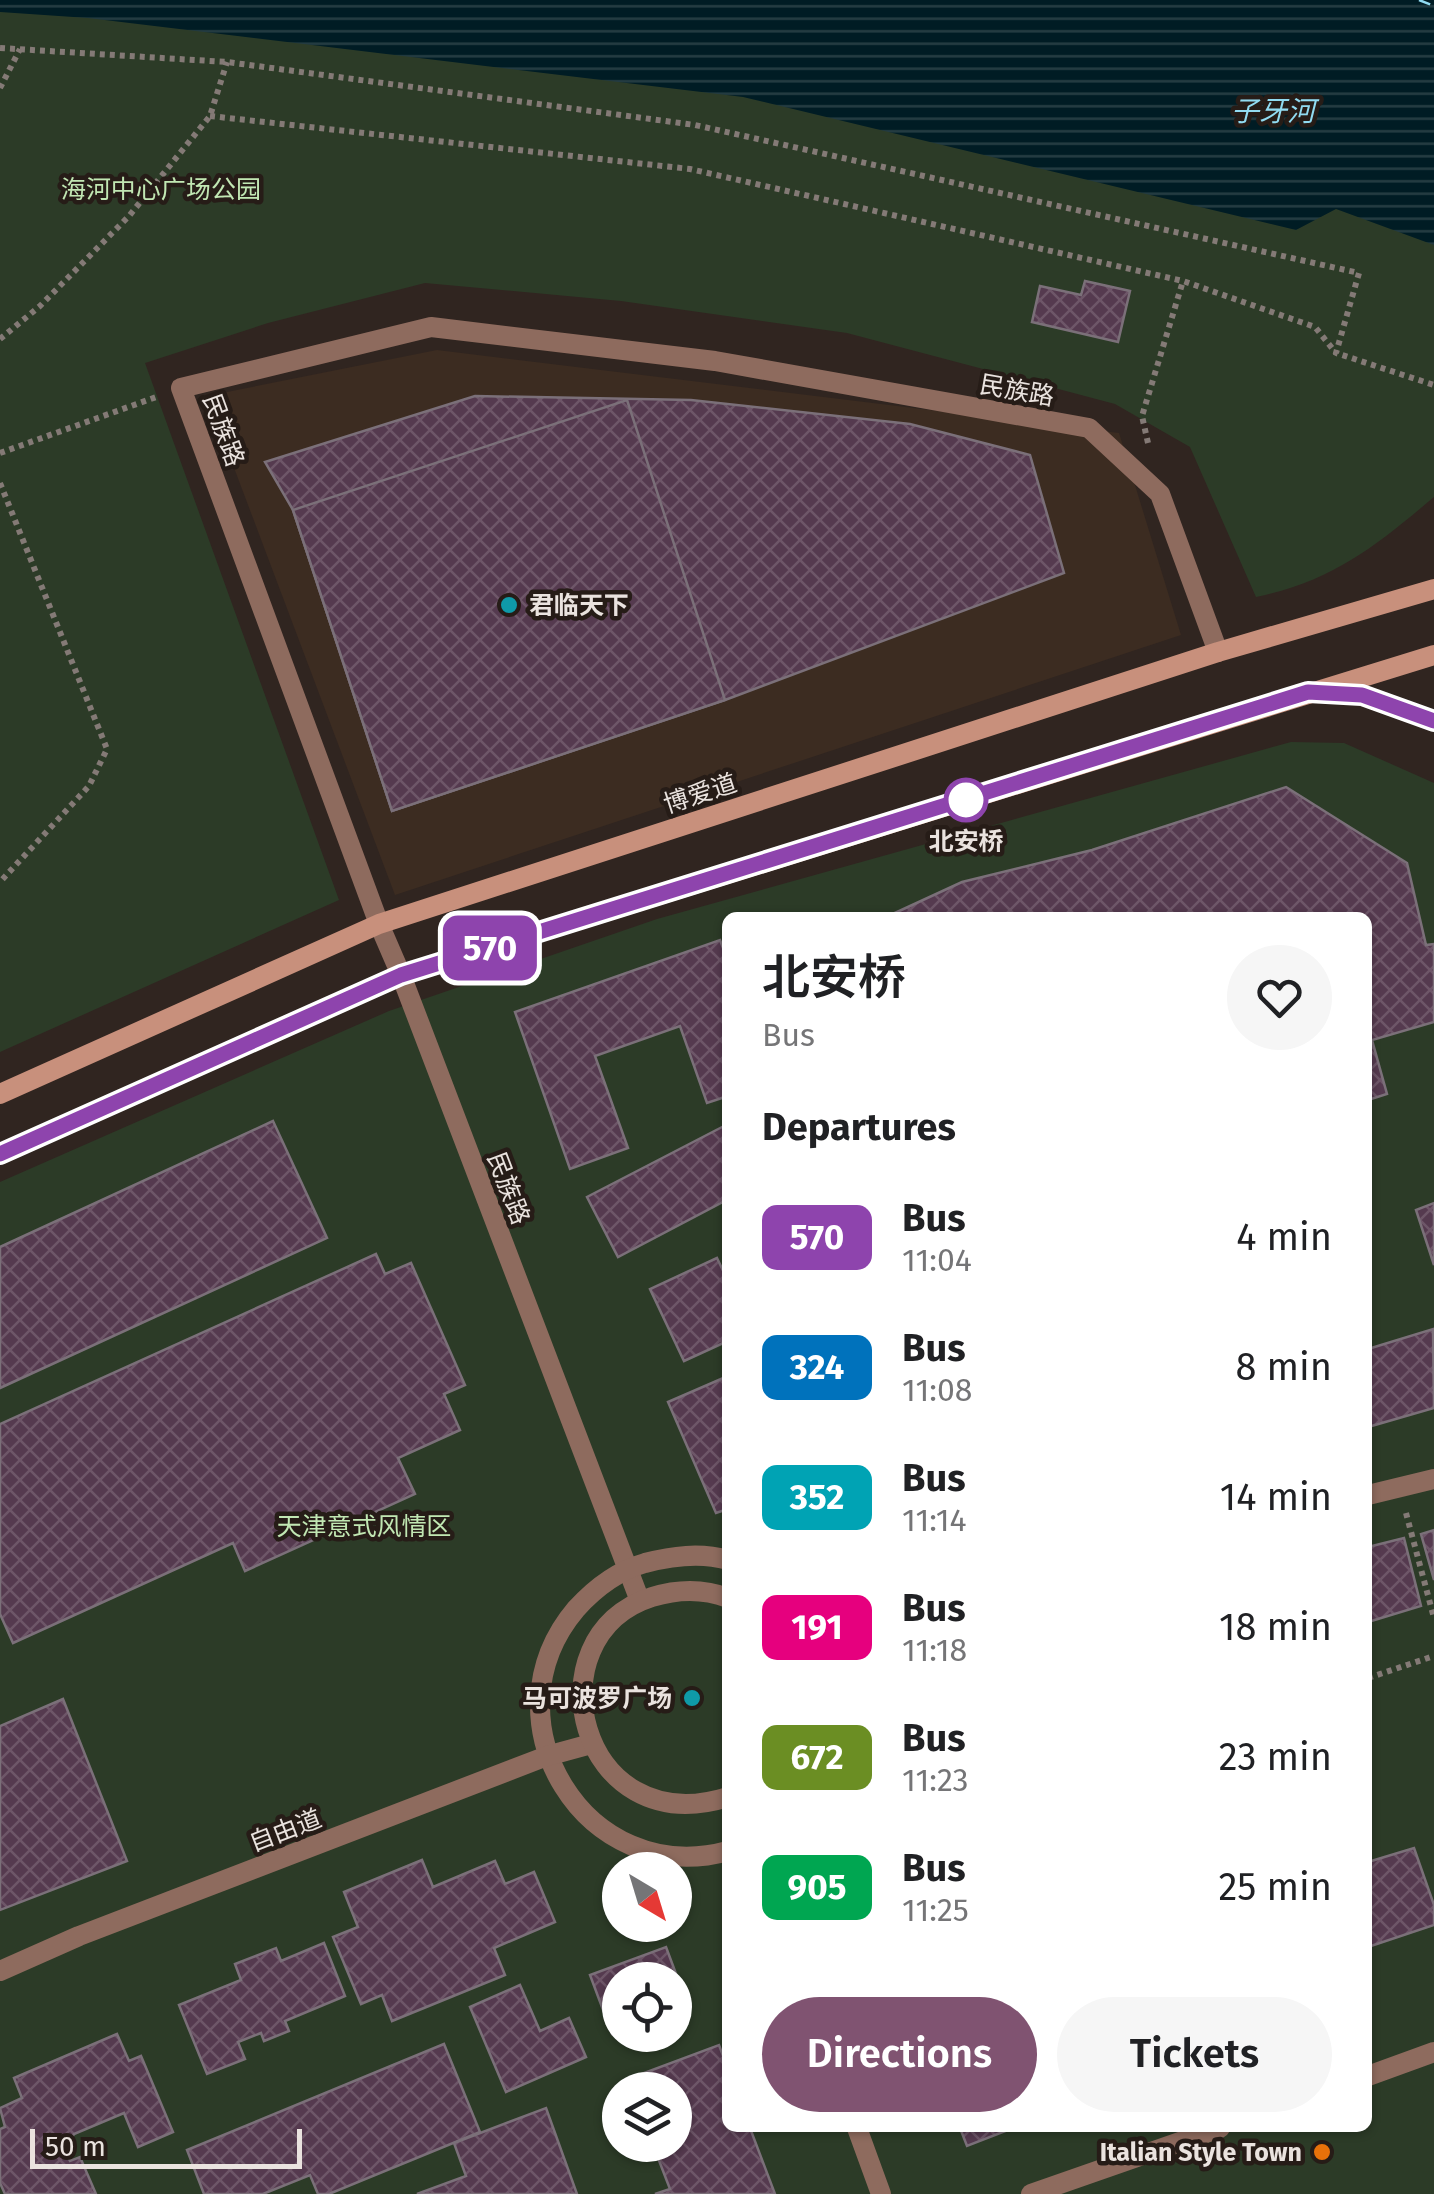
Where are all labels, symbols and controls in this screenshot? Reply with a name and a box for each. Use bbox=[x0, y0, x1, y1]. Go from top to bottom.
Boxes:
water label: 子牙河 bbox=[1231, 95, 1320, 128]
park label: 海河中心广场公园 bbox=[61, 175, 261, 205]
street label: 民族路 bbox=[977, 370, 1056, 412]
street label: 民族路 bbox=[196, 390, 250, 471]
place label: 君临天下 bbox=[529, 591, 629, 621]
marker: 君临天下 bbox=[498, 594, 520, 616]
street label: 博爱道 bbox=[660, 768, 741, 820]
marker: 北安桥 bbox=[945, 779, 987, 821]
place label: 北安桥 bbox=[928, 827, 1004, 857]
line badge: 570 bbox=[432, 916, 548, 980]
text: 570 bbox=[463, 927, 517, 969]
button: heart bbox=[1227, 945, 1332, 1050]
text: 北安桥 bbox=[762, 949, 906, 1007]
text: Bus bbox=[762, 1016, 815, 1054]
text: Departures bbox=[762, 1104, 956, 1150]
street label: 民族路 bbox=[481, 1148, 536, 1229]
text: Bus bbox=[902, 1195, 966, 1241]
text: 4 min bbox=[1236, 1214, 1332, 1260]
text: 570 bbox=[790, 1216, 844, 1258]
text: 11:04 bbox=[902, 1241, 972, 1279]
text: Bus bbox=[902, 1325, 966, 1371]
text: 8 min bbox=[1235, 1344, 1332, 1390]
text: 324 bbox=[790, 1346, 844, 1388]
text: 11:08 bbox=[902, 1371, 972, 1409]
text: Bus bbox=[902, 1455, 966, 1501]
text: 14 min bbox=[1220, 1474, 1332, 1520]
text: 352 bbox=[790, 1476, 844, 1518]
text: 11:14 bbox=[902, 1501, 967, 1539]
park label: 天津意式风情区 bbox=[276, 1512, 452, 1542]
text: Bus bbox=[902, 1585, 966, 1631]
text: 18 min bbox=[1219, 1604, 1332, 1650]
text: 191 bbox=[791, 1606, 843, 1648]
text: 11:18 bbox=[902, 1631, 967, 1669]
place label: 马可波罗广场 bbox=[522, 1684, 672, 1714]
marker: 马可波罗广场 bbox=[681, 1687, 703, 1709]
text: Bus bbox=[902, 1715, 966, 1761]
text: 23 min bbox=[1219, 1734, 1332, 1780]
text: 672 bbox=[790, 1736, 844, 1778]
text: 11:23 bbox=[902, 1761, 969, 1799]
street label: 自由道 bbox=[245, 1803, 326, 1858]
text: Bus bbox=[902, 1845, 966, 1891]
north arrow bbox=[602, 1852, 692, 1942]
map controls bbox=[602, 1852, 692, 2162]
text: 25 min bbox=[1219, 1864, 1332, 1910]
text: 905 bbox=[788, 1866, 846, 1908]
text: 11:25 bbox=[902, 1891, 969, 1929]
button: locate bbox=[602, 1962, 692, 2052]
button: Directions bbox=[762, 1997, 1037, 2112]
button: Tickets bbox=[1057, 1997, 1332, 2112]
button: layers bbox=[602, 2072, 692, 2162]
scale bar bbox=[30, 2124, 302, 2168]
text: 50 m bbox=[45, 2130, 106, 2163]
place label: Italian Style Town bbox=[1100, 2138, 1302, 2168]
marker: Italian Style Town bbox=[1311, 2141, 1333, 2163]

